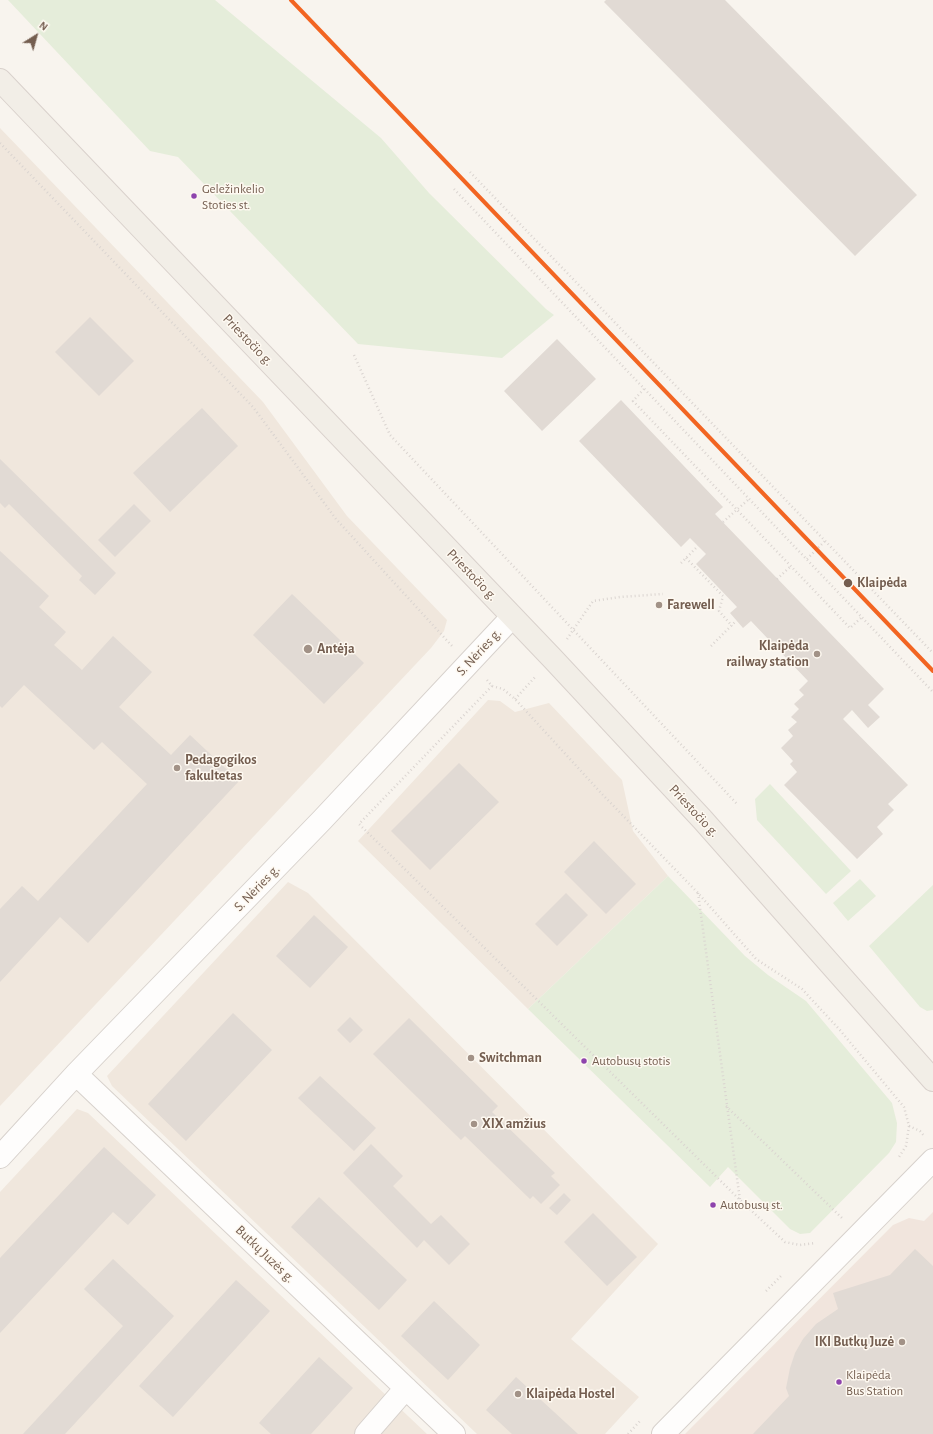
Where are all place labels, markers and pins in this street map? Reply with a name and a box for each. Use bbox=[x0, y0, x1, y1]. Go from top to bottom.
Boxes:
place label: Geležinkelio Stoties st. bbox=[202, 181, 264, 212]
marker: Geležinkelio Stoties st. bbox=[189, 191, 199, 201]
place label: Klaipėda bbox=[857, 575, 907, 591]
marker: Klaipėda bbox=[842, 577, 854, 589]
place label: Farewell bbox=[667, 597, 715, 613]
marker: Farewell bbox=[654, 600, 664, 610]
place label: Klaipėda railway station bbox=[726, 638, 809, 670]
place label: Antėja bbox=[317, 641, 355, 657]
marker: Antėja bbox=[302, 643, 314, 655]
marker: Klaipėda railway station bbox=[812, 649, 822, 659]
place label: Pedagogikos fakultetas bbox=[185, 752, 257, 784]
marker: Pedagogikos fakultetas bbox=[172, 763, 182, 773]
place label: Switchman bbox=[479, 1050, 542, 1066]
marker: Switchman bbox=[466, 1053, 476, 1063]
place label: Autobusų stotis bbox=[592, 1053, 670, 1069]
marker: Autobusų stotis bbox=[579, 1056, 589, 1066]
place label: XIX amžius bbox=[482, 1116, 546, 1132]
marker: XIX amžius bbox=[469, 1119, 479, 1129]
place label: Autobusų st. bbox=[720, 1197, 783, 1213]
marker: Autobusų st. bbox=[708, 1200, 718, 1210]
place label: IKI Butkų Juzė bbox=[815, 1334, 894, 1350]
marker: IKI Butkų Juzė bbox=[897, 1337, 907, 1347]
place label: Klaipėda Bus Station bbox=[846, 1367, 903, 1398]
marker: Klaipėda Bus Station bbox=[834, 1377, 844, 1387]
place label: Klaipėda Hostel bbox=[526, 1386, 615, 1402]
marker: Klaipėda Hostel bbox=[513, 1389, 523, 1399]

